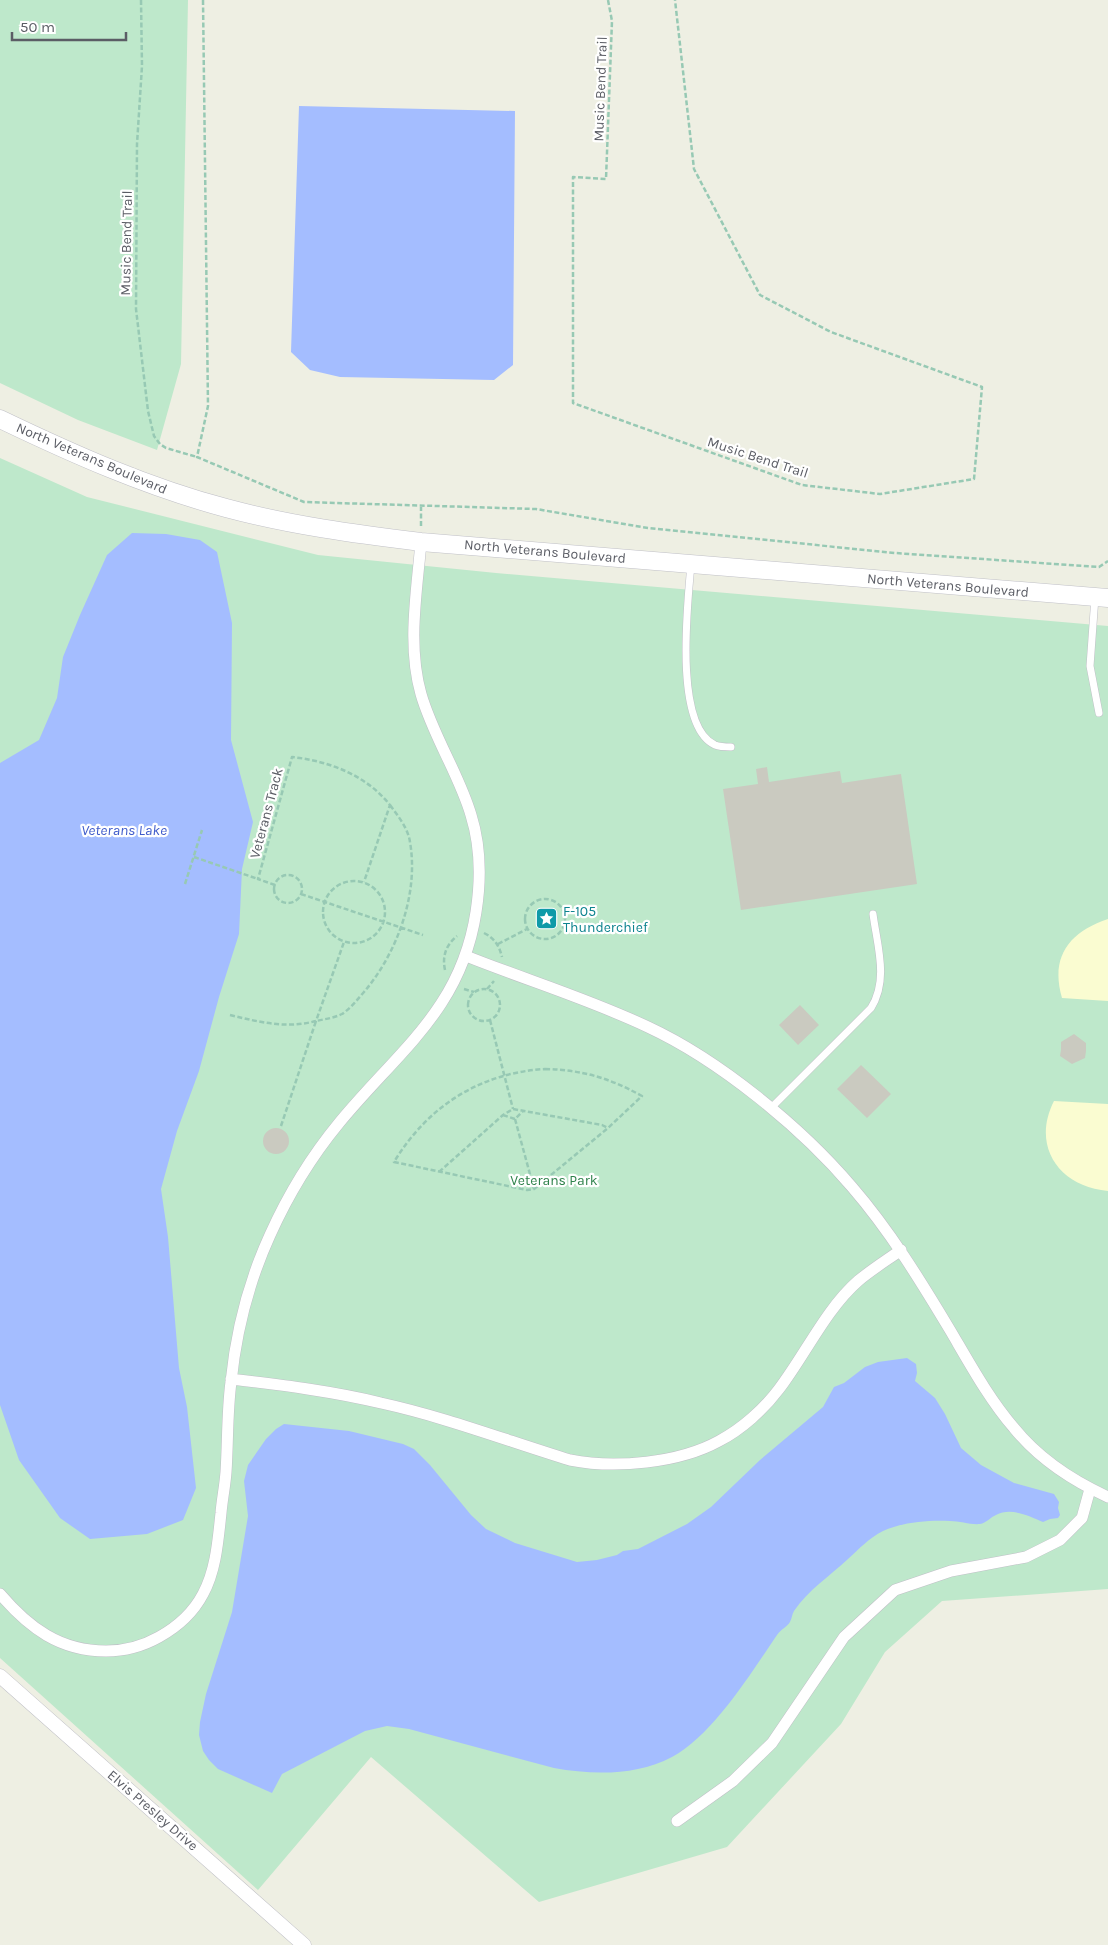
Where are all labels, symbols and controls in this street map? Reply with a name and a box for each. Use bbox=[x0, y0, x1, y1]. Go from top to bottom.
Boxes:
scale bar bbox=[12, 10, 126, 42]
text: 50 m bbox=[20, 18, 55, 36]
street label: Music Bend Trail bbox=[590, 36, 611, 142]
street label: Music Bend Trail bbox=[117, 190, 136, 296]
street label: North Veterans Boulevard bbox=[14, 419, 170, 498]
street label: Music Bend Trail bbox=[705, 433, 811, 482]
street label: North Veterans Boulevard bbox=[463, 536, 627, 567]
street label: North Veterans Boulevard bbox=[866, 570, 1030, 601]
street label: Veterans Track bbox=[246, 766, 287, 860]
water label: Veterans Lake bbox=[81, 821, 167, 839]
place label: F-105 Thunderchief bbox=[563, 903, 648, 936]
place icon: F-105 Thunderchief bbox=[535, 907, 559, 931]
park label: Veterans Park bbox=[510, 1172, 598, 1189]
street label: Elvis Presley Drive bbox=[104, 1766, 202, 1854]

